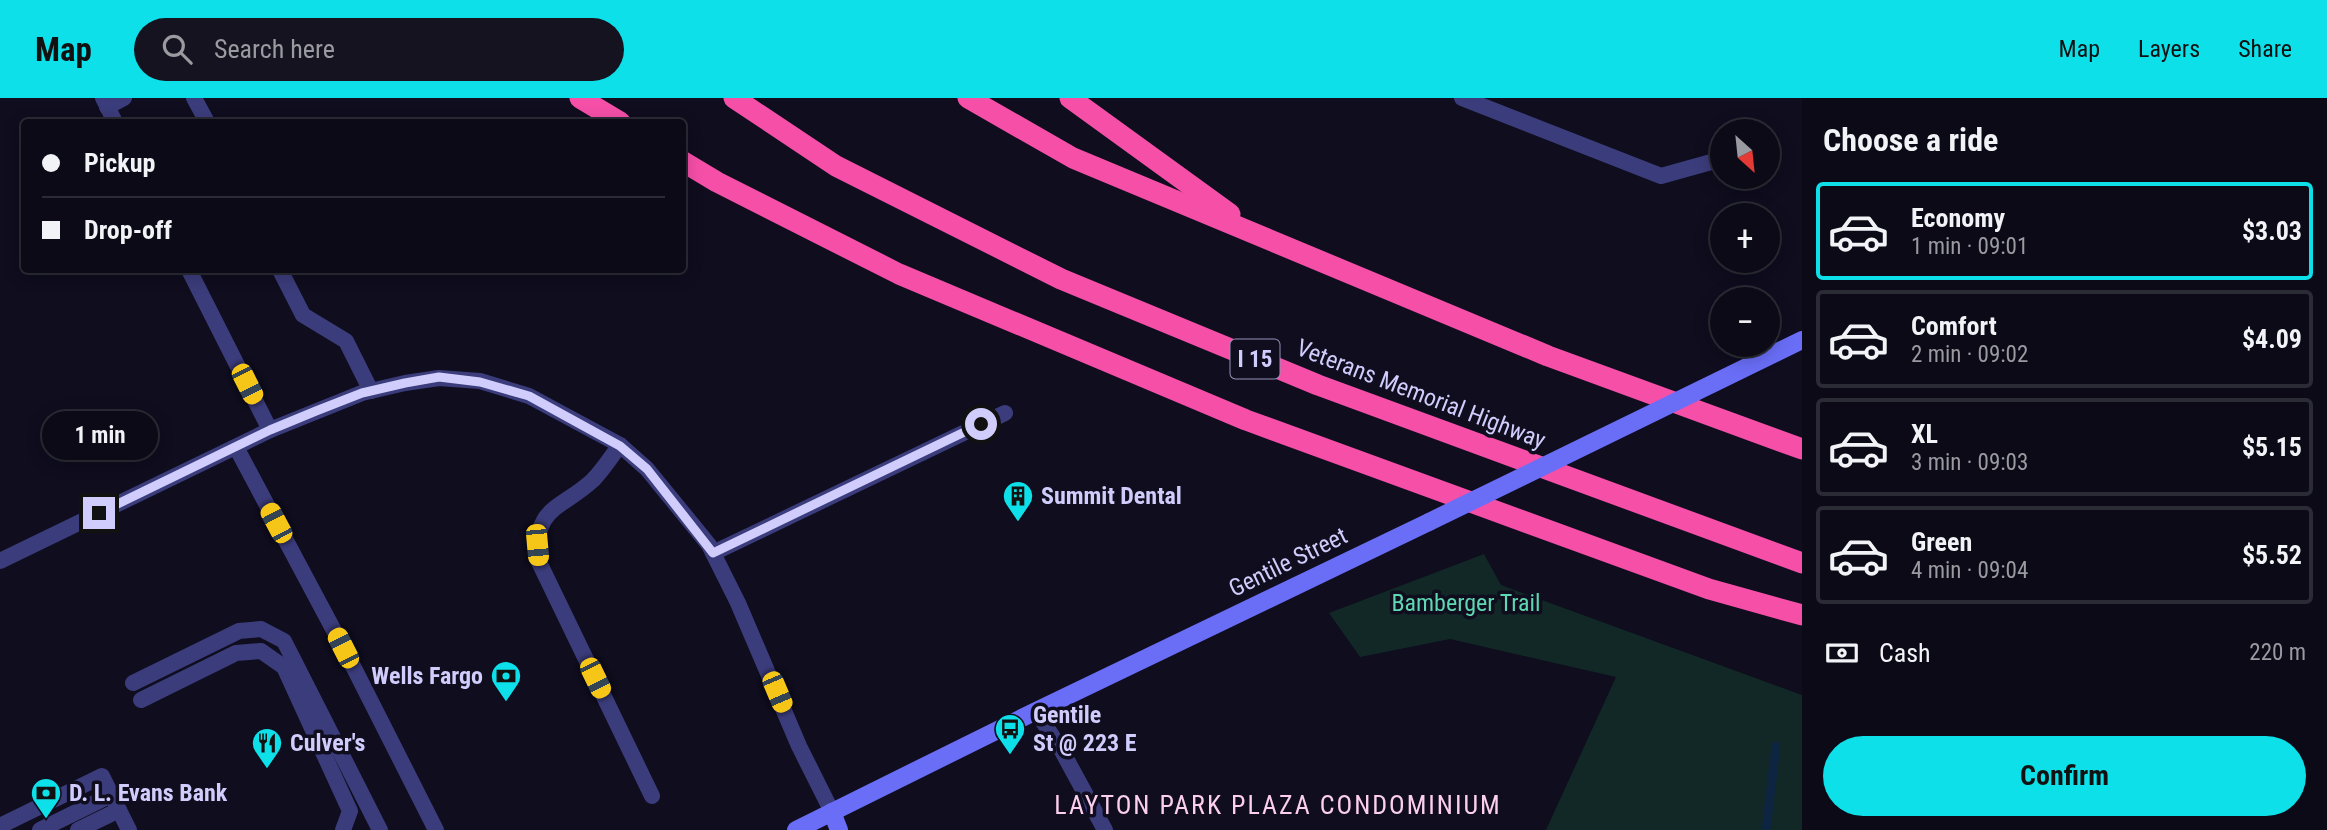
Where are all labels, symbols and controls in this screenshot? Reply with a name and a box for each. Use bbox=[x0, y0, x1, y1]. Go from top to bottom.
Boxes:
search box bbox=[134, 18, 624, 81]
text: Map bbox=[35, 30, 92, 69]
icon: search bbox=[158, 30, 196, 68]
text: Search here bbox=[214, 34, 335, 64]
text: Map bbox=[2059, 35, 2100, 63]
text: Layers bbox=[2138, 35, 2200, 63]
text: Share bbox=[2238, 35, 2292, 63]
north arrow bbox=[1710, 119, 1780, 189]
map controls bbox=[1710, 119, 1780, 357]
text: Choose a ride bbox=[1823, 121, 1998, 159]
text: Pickup bbox=[84, 148, 155, 178]
icon: car bbox=[1827, 200, 1890, 263]
button: + bbox=[1710, 203, 1780, 273]
text: Economy bbox=[1911, 203, 2005, 233]
text: Drop-off bbox=[84, 215, 172, 245]
text: $3.03 bbox=[2242, 216, 2302, 246]
text: 1 min · 09:01 bbox=[1911, 233, 2028, 260]
button: − bbox=[1710, 287, 1780, 357]
icon: car bbox=[1827, 308, 1890, 371]
text: Comfort bbox=[1911, 311, 1997, 341]
text: $4.09 bbox=[2242, 324, 2302, 354]
street label: Veterans Memorial Highway bbox=[1293, 334, 1549, 454]
road number: I 15 bbox=[1230, 340, 1280, 378]
text: 2 min · 09:02 bbox=[1911, 341, 2028, 368]
car bbox=[229, 361, 266, 407]
route start bbox=[965, 408, 997, 440]
callout: 1 min bbox=[41, 412, 157, 460]
icon: car bbox=[1827, 416, 1890, 479]
text: XL bbox=[1911, 419, 1938, 449]
text: 1 min bbox=[74, 422, 126, 449]
text: $5.15 bbox=[2242, 432, 2302, 462]
text: 3 min · 09:03 bbox=[1911, 449, 2028, 476]
building icon: Summit Dental bbox=[1001, 479, 1035, 523]
place label: Summit Dental bbox=[1041, 482, 1182, 510]
route end bbox=[83, 497, 115, 529]
car bbox=[257, 500, 296, 546]
street label: Gentile Street bbox=[1224, 521, 1352, 603]
car bbox=[525, 523, 550, 567]
icon: car bbox=[1827, 524, 1890, 587]
text: Green bbox=[1911, 527, 1972, 557]
text: $5.52 bbox=[2242, 540, 2302, 570]
text: 4 min · 09:04 bbox=[1911, 557, 2028, 584]
park label: Bamberger Trail bbox=[1391, 589, 1541, 617]
car bbox=[325, 625, 362, 671]
icon: cash bbox=[1823, 634, 1861, 672]
text: Cash bbox=[1879, 638, 1931, 668]
text: 220 m bbox=[2249, 639, 2306, 666]
car bbox=[577, 655, 614, 701]
bank icon: Wells Fargo bbox=[489, 659, 523, 703]
place label: Wells Fargo bbox=[371, 662, 483, 690]
car bbox=[760, 669, 795, 715]
place label: Gentile St @ 223 E bbox=[1033, 701, 1137, 757]
bus stop icon: Gentile St @ 223 E bbox=[993, 712, 1027, 756]
restaurant icon: Culver's bbox=[250, 726, 284, 770]
place label: Culver's bbox=[290, 729, 366, 757]
button: Confirm bbox=[1823, 736, 2306, 816]
bank icon: D. L. Evans Bank bbox=[29, 776, 63, 820]
place label: D. L. Evans Bank bbox=[69, 779, 228, 807]
district label: LAYTON PARK PLAZA CONDOMINIUM bbox=[1054, 790, 1502, 820]

